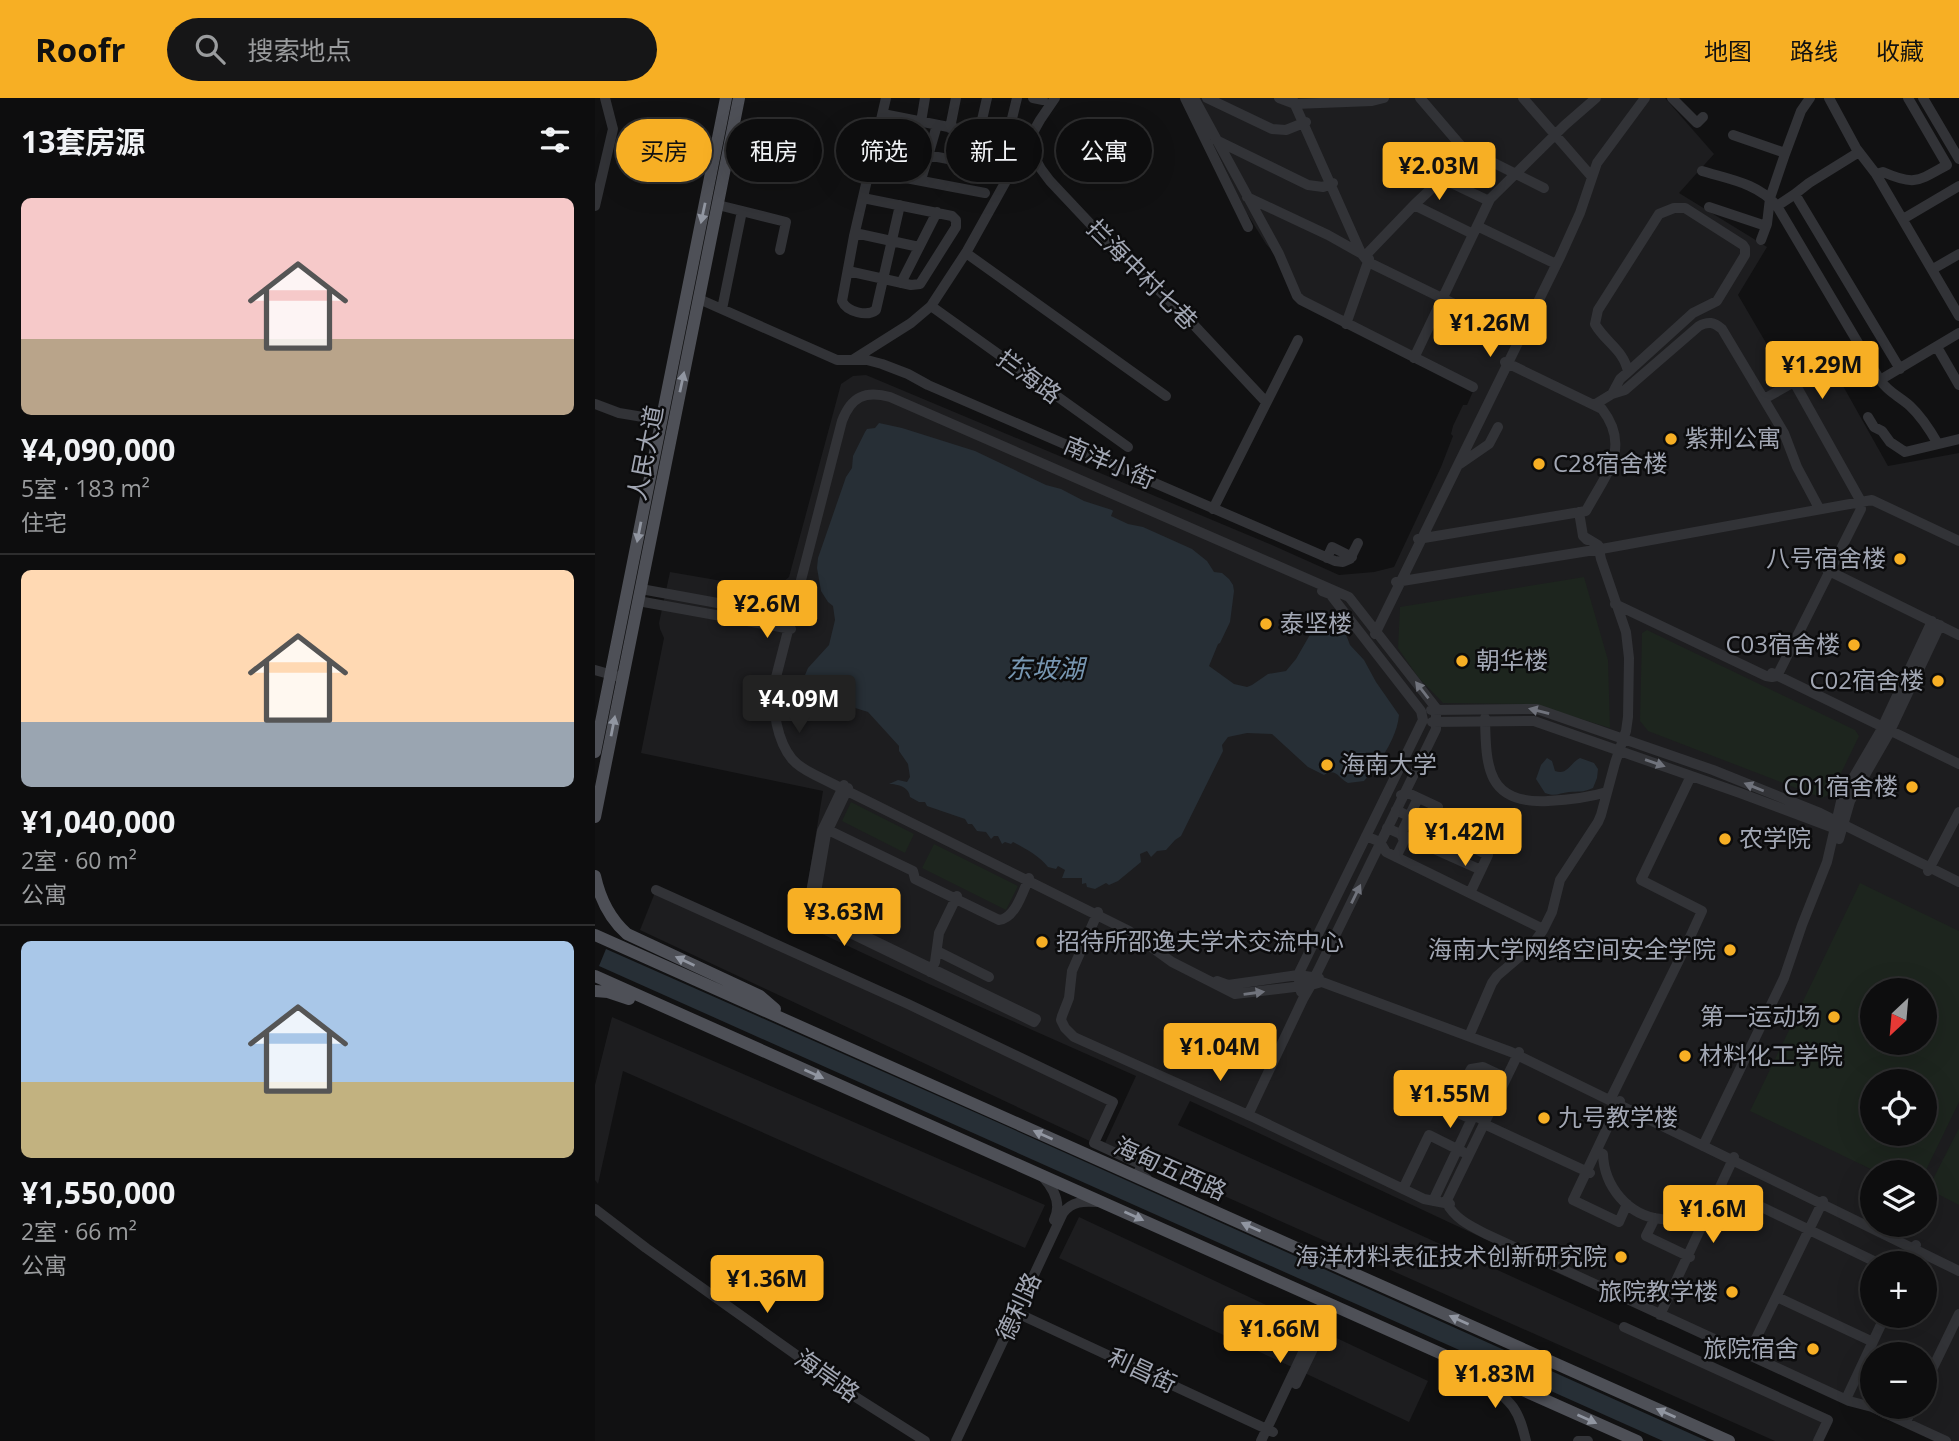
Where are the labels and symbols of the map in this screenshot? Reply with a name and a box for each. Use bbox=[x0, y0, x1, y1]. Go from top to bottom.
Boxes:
pin: ¥2.03M bbox=[1382, 142, 1496, 202]
one-way arrow bbox=[697, 202, 708, 224]
street label: 拦海中村七巷 bbox=[1080, 211, 1206, 337]
pin: ¥1.26M bbox=[1433, 300, 1547, 359]
street label: 拦海路 bbox=[991, 341, 1069, 410]
pin: ¥1.29M bbox=[1765, 342, 1879, 401]
one-way arrow bbox=[677, 371, 688, 393]
street label: 人民大道 bbox=[619, 402, 670, 503]
place label: 紫荆公寓 bbox=[1685, 421, 1781, 454]
street label: 南洋小街 bbox=[1059, 428, 1160, 496]
marker: 紫荆公寓 bbox=[1663, 431, 1679, 447]
place label: C28宿舍楼 bbox=[1553, 446, 1668, 479]
marker: C28宿舍楼 bbox=[1531, 456, 1547, 472]
one-way arrow bbox=[633, 521, 644, 543]
place label: 八号宿舍楼 bbox=[1766, 541, 1886, 574]
marker: 八号宿舍楼 bbox=[1892, 551, 1908, 567]
pin: ¥2.6M bbox=[718, 580, 816, 640]
place label: 泰坚楼 bbox=[1280, 606, 1352, 639]
marker: 泰坚楼 bbox=[1258, 616, 1274, 632]
place label: C03宿舍楼 bbox=[1725, 627, 1840, 660]
marker: C03宿舍楼 bbox=[1846, 637, 1862, 653]
place label: 朝华楼 bbox=[1476, 643, 1548, 676]
water label: 东坡湖 bbox=[1006, 650, 1088, 686]
marker: 朝华楼 bbox=[1454, 653, 1470, 669]
place label: C02宿舍楼 bbox=[1809, 663, 1924, 696]
marker: C02宿舍楼 bbox=[1930, 673, 1946, 689]
pin: ¥4.09M bbox=[742, 676, 856, 735]
one-way arrow bbox=[1415, 681, 1429, 699]
one-way arrow bbox=[1528, 705, 1550, 716]
one-way arrow bbox=[608, 715, 619, 737]
place label: 海南大学 bbox=[1341, 747, 1437, 780]
marker: 海南大学 bbox=[1319, 757, 1335, 773]
one-way arrow bbox=[1645, 758, 1666, 769]
place label: C01宿舍楼 bbox=[1783, 769, 1898, 802]
marker: C01宿舍楼 bbox=[1904, 779, 1920, 795]
one-way arrow bbox=[1743, 781, 1764, 792]
pin: ¥1.42M bbox=[1408, 808, 1522, 868]
place label: 农学院 bbox=[1739, 821, 1811, 854]
marker: 农学院 bbox=[1717, 831, 1733, 847]
one-way arrow bbox=[1350, 884, 1361, 904]
pin: ¥3.63M bbox=[787, 888, 901, 948]
place label: 招待所邵逸夫学术交流中心 bbox=[1056, 924, 1344, 957]
place label: 海南大学网络空间安全学院 bbox=[1428, 932, 1716, 965]
marker: 招待所邵逸夫学术交流中心 bbox=[1034, 934, 1050, 950]
marker: 海南大学网络空间安全学院 bbox=[1722, 942, 1738, 958]
one-way arrow bbox=[675, 955, 695, 967]
north arrow bbox=[1860, 978, 1937, 1055]
one-way arrow bbox=[1243, 987, 1265, 998]
place label: 第一运动场 bbox=[1700, 999, 1820, 1032]
marker: 第一运动场 bbox=[1826, 1009, 1842, 1025]
pin: ¥1.04M bbox=[1163, 1024, 1277, 1083]
place label: 材料化工学院 bbox=[1699, 1038, 1843, 1071]
marker: 材料化工学院 bbox=[1677, 1048, 1693, 1064]
one-way arrow bbox=[804, 1068, 825, 1079]
pin: ¥1.55M bbox=[1393, 1070, 1507, 1130]
place label: 九号教学楼 bbox=[1558, 1100, 1678, 1133]
marker: 九号教学楼 bbox=[1536, 1110, 1552, 1126]
street label: 海甸五西路 bbox=[1109, 1128, 1232, 1207]
one-way arrow bbox=[1033, 1129, 1053, 1141]
pin: ¥1.6M bbox=[1664, 1186, 1762, 1245]
one-way arrow bbox=[1123, 1211, 1144, 1222]
one-way arrow bbox=[1241, 1221, 1261, 1233]
place label: 海洋材料表征技术创新研究院 bbox=[1295, 1239, 1607, 1272]
marker: 海洋材料表征技术创新研究院 bbox=[1613, 1249, 1629, 1265]
pin: ¥1.36M bbox=[710, 1256, 824, 1315]
street label: 德利路 bbox=[987, 1267, 1048, 1346]
place label: 旅院教学楼 bbox=[1598, 1274, 1718, 1307]
marker: 旅院教学楼 bbox=[1724, 1284, 1740, 1300]
pin: ¥1.66M bbox=[1223, 1306, 1337, 1365]
one-way arrow bbox=[1449, 1314, 1469, 1326]
place label: 旅院宿舍 bbox=[1703, 1331, 1799, 1364]
street label: 利昌街 bbox=[1103, 1339, 1182, 1400]
street label: 海岸路 bbox=[789, 1341, 867, 1409]
marker: 旅院宿舍 bbox=[1805, 1341, 1821, 1357]
pin: ¥1.83M bbox=[1438, 1350, 1552, 1410]
one-way arrow bbox=[1656, 1407, 1677, 1418]
one-way arrow bbox=[1577, 1414, 1598, 1425]

